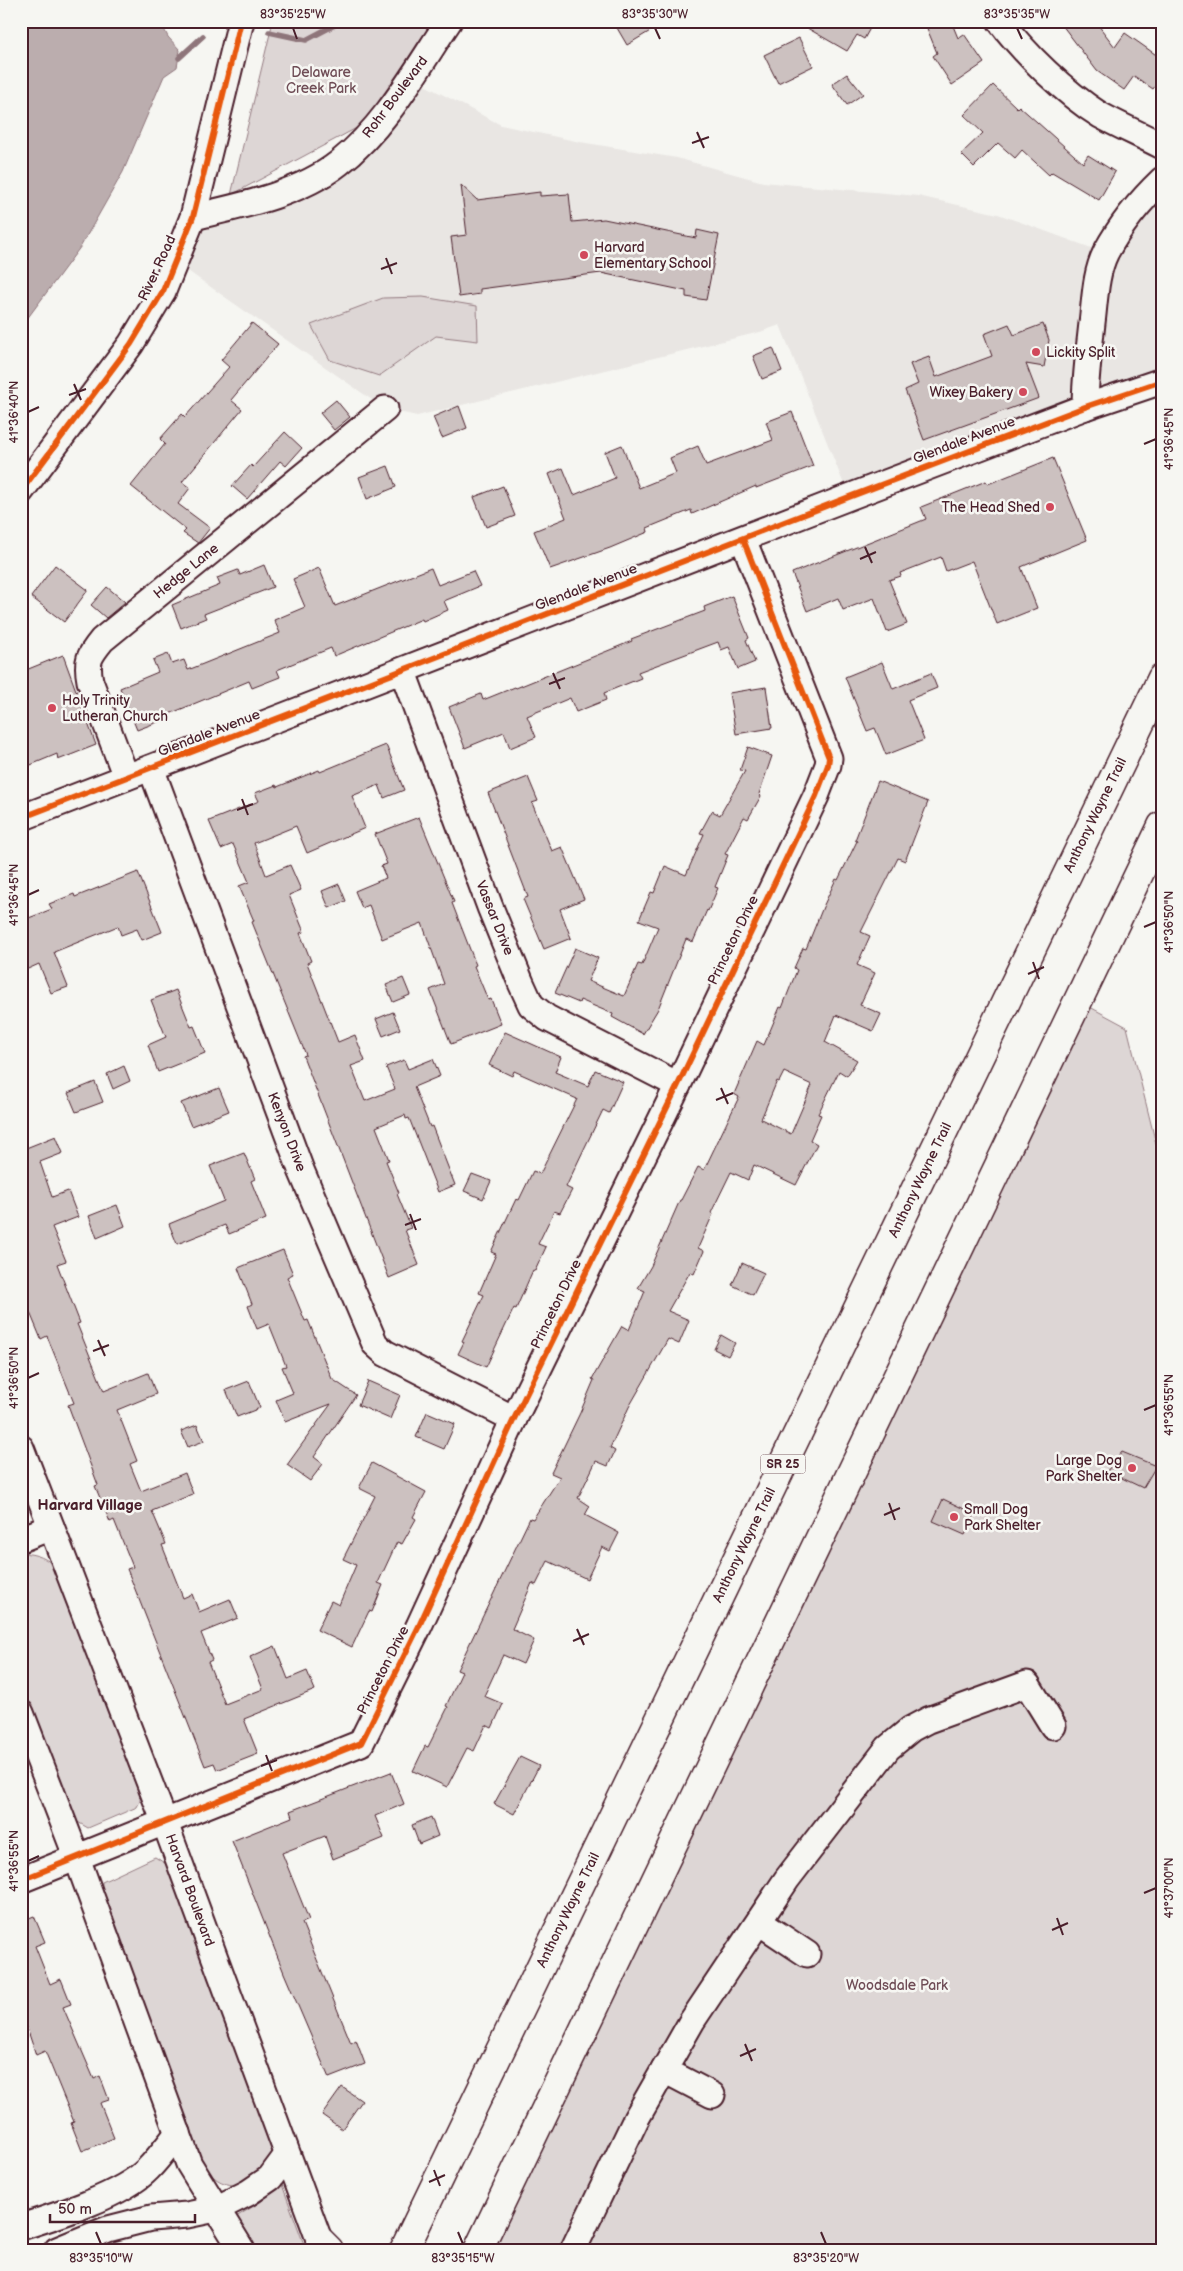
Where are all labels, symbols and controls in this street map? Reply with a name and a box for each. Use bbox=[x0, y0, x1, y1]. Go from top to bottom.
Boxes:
text: 83°35'25"W bbox=[260, 7, 326, 22]
text: 83°35'30"W bbox=[622, 7, 688, 22]
text: 83°35'35"W bbox=[984, 7, 1050, 22]
street label: Rohr Boulevard bbox=[359, 53, 431, 141]
park label: Delaware Creek Park bbox=[286, 64, 356, 97]
street label: River Road bbox=[134, 233, 180, 303]
place label: Harvard Elementary School bbox=[594, 239, 712, 272]
marker: Harvard Elementary School bbox=[578, 249, 590, 261]
place label: Lickity Split bbox=[1046, 344, 1116, 361]
marker: Lickity Split bbox=[1030, 346, 1042, 358]
text: 41°36'40"N bbox=[7, 381, 22, 443]
place label: Wixey Bakery bbox=[930, 384, 1014, 401]
marker: Wixey Bakery bbox=[1017, 386, 1029, 398]
text: 41°36'45"N bbox=[1162, 408, 1177, 470]
street label: Glendale Avenue bbox=[911, 413, 1017, 467]
place label: The Head Shed bbox=[942, 499, 1040, 516]
marker: The Head Shed bbox=[1044, 501, 1056, 513]
street label: Hedge Lane bbox=[150, 540, 222, 602]
street label: Glendale Avenue bbox=[533, 560, 639, 614]
place label: Holy Trinity Lutheran Church bbox=[62, 692, 168, 725]
marker: Holy Trinity Lutheran Church bbox=[46, 702, 58, 714]
street label: Glendale Avenue bbox=[156, 706, 262, 760]
street label: Anthony Wayne Trail bbox=[1060, 755, 1130, 875]
text: 41°36'45"N bbox=[7, 864, 22, 926]
street label: Vassar Drive bbox=[472, 878, 518, 958]
text: 41°36'50"N bbox=[1162, 891, 1177, 953]
street label: Princeton Drive bbox=[704, 893, 762, 987]
street label: Kenyon Drive bbox=[264, 1090, 310, 1174]
street label: Anthony Wayne Trail bbox=[885, 1120, 955, 1240]
street label: Princeton Drive bbox=[527, 1257, 585, 1351]
text: 41°36'50"N bbox=[7, 1347, 22, 1409]
text: 41°36'55"N bbox=[1162, 1374, 1177, 1436]
place label: Large Dog Park Shelter bbox=[1046, 1452, 1123, 1485]
road number: SR 25 bbox=[760, 1455, 806, 1474]
marker: Large Dog Park Shelter bbox=[1126, 1462, 1138, 1474]
street label: Anthony Wayne Trail bbox=[709, 1485, 779, 1605]
district label: Harvard Village bbox=[38, 1496, 143, 1515]
place label: Small Dog Park Shelter bbox=[964, 1501, 1041, 1534]
marker: Small Dog Park Shelter bbox=[948, 1511, 960, 1523]
street label: Princeton Drive bbox=[353, 1623, 413, 1717]
text: 41°36'55"N bbox=[7, 1830, 22, 1892]
street label: Harvard Boulevard bbox=[162, 1832, 218, 1948]
street label: Anthony Wayne Trail bbox=[533, 1850, 603, 1970]
text: 41°37'00"N bbox=[1162, 1857, 1177, 1919]
park label: Woodsdale Park bbox=[846, 1977, 948, 1994]
scale bar bbox=[50, 2191, 195, 2223]
text: 50 m bbox=[58, 2200, 92, 2219]
text: 83°35'10"W bbox=[69, 2251, 133, 2266]
text: 83°35'15"W bbox=[431, 2251, 495, 2266]
text: 83°35'20"W bbox=[793, 2251, 859, 2266]

